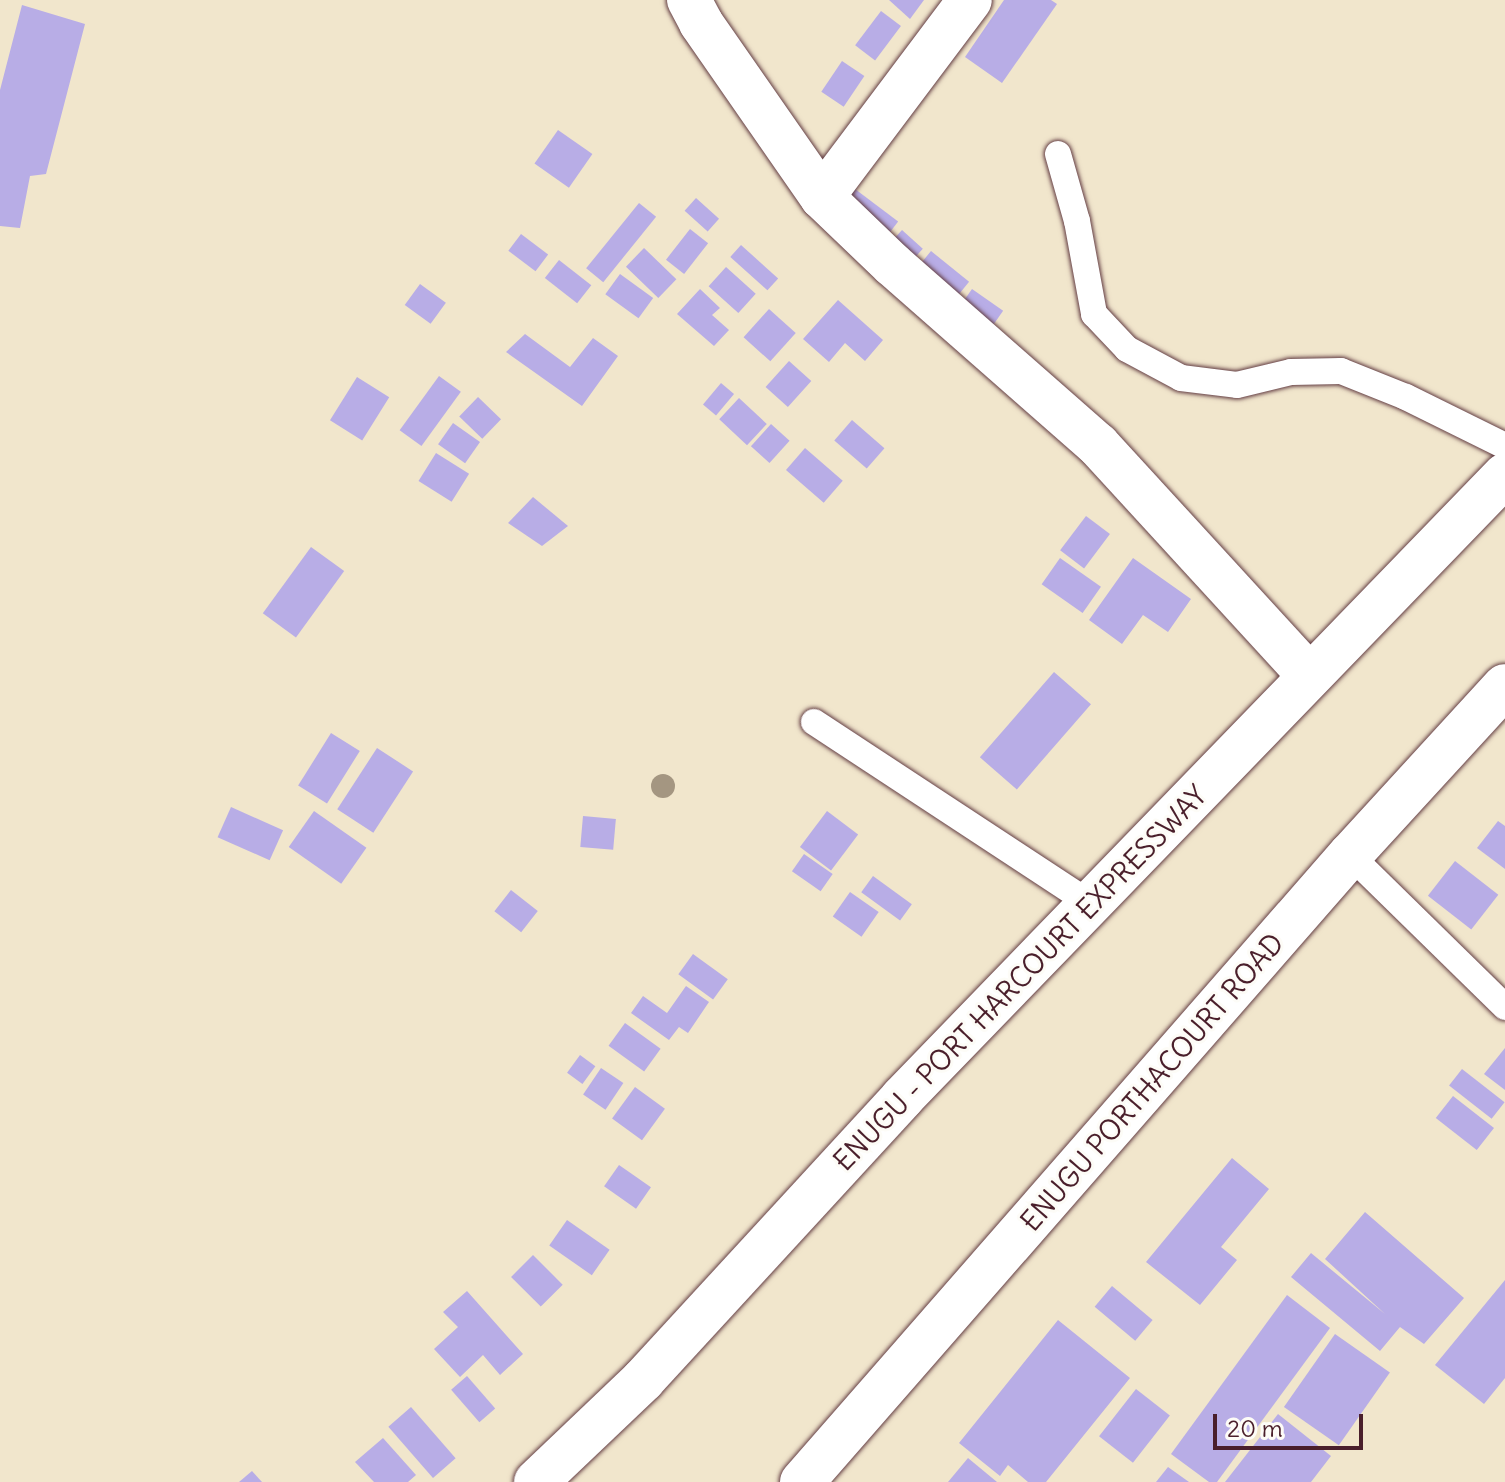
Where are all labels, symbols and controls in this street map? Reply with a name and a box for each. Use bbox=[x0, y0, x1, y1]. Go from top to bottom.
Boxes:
street label: ENUGU - PORT HARCOURT EXPRESSWAY bbox=[826, 778, 1214, 1178]
street label: ENUGU PORTHACOURT ROAD bbox=[1013, 926, 1291, 1238]
scale bar bbox=[1217, 1398, 1367, 1448]
text: 20 m bbox=[1227, 1413, 1283, 1443]

